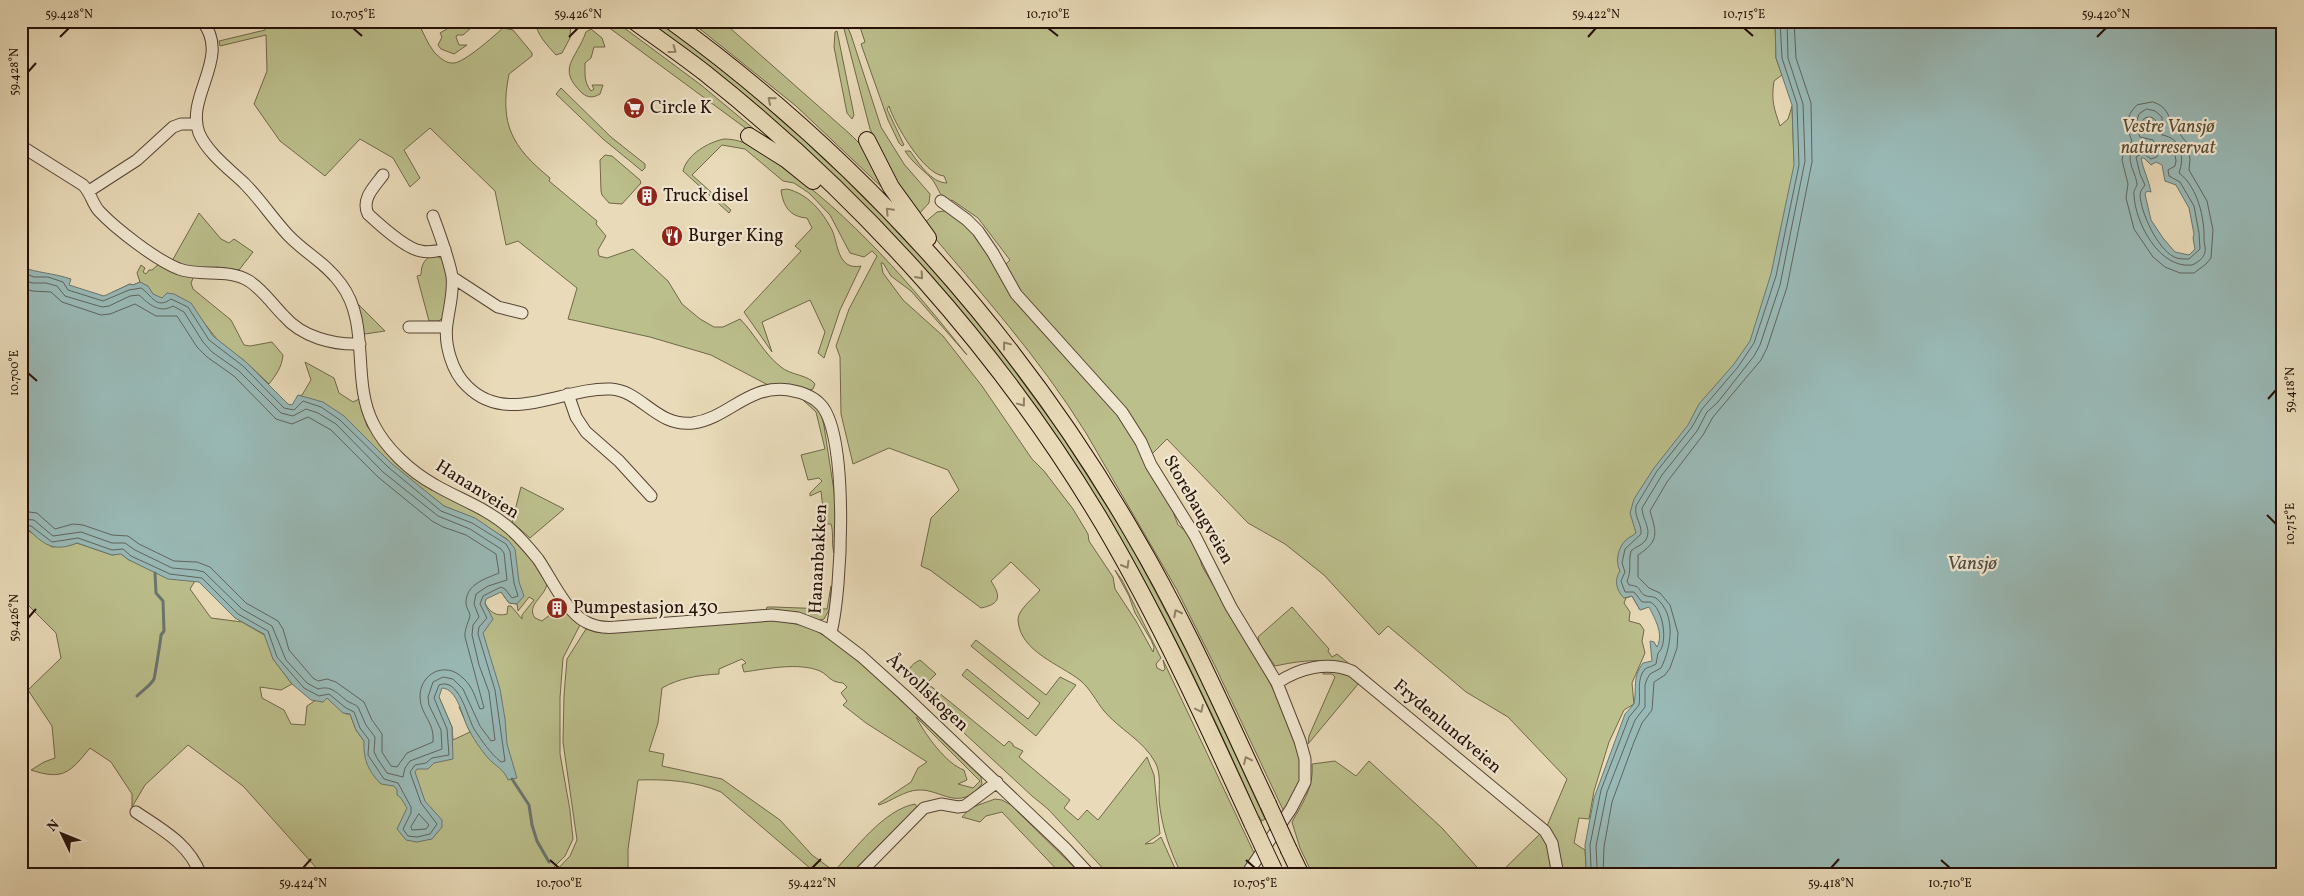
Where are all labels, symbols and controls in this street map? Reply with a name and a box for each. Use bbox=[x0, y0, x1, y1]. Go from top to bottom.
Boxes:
text: 59.428°N bbox=[45, 7, 93, 23]
text: 10.705°E bbox=[331, 7, 375, 23]
text: 59.426°N bbox=[554, 7, 602, 23]
text: 10.710°E bbox=[1026, 7, 1070, 23]
text: 59.422°N bbox=[1572, 7, 1620, 23]
text: 10.715°E bbox=[1723, 7, 1765, 23]
text: 59.420°N bbox=[2082, 7, 2130, 23]
one-way arrow bbox=[667, 44, 677, 53]
text: 59.428°N bbox=[7, 48, 23, 96]
supermarket icon: Circle K bbox=[622, 96, 646, 120]
place label: Circle K bbox=[650, 96, 712, 121]
one-way arrow bbox=[768, 98, 777, 106]
park label: Vestre Vansjø naturreservat bbox=[2121, 115, 2216, 161]
building icon: Truck disel bbox=[635, 184, 659, 208]
place label: Truck disel bbox=[663, 184, 749, 209]
one-way arrow bbox=[886, 208, 895, 217]
restaurant icon: Burger King bbox=[660, 224, 684, 248]
place label: Burger King bbox=[688, 224, 783, 249]
one-way arrow bbox=[915, 271, 924, 280]
one-way arrow bbox=[1003, 342, 1011, 351]
text: 10.700°E bbox=[7, 350, 23, 396]
text: 59.418°N bbox=[2283, 367, 2299, 413]
one-way arrow bbox=[1016, 397, 1025, 407]
street label: Storebaugveien bbox=[1157, 451, 1240, 569]
street label: Hananveien bbox=[430, 454, 524, 526]
street label: Hananbakken bbox=[804, 503, 834, 615]
text: 10.715°E bbox=[2283, 503, 2299, 545]
water label: Vansjø bbox=[1947, 551, 1998, 577]
one-way arrow bbox=[1120, 559, 1130, 568]
text: 59.426°N bbox=[7, 594, 23, 642]
building icon: Pumpestasjon 430 bbox=[545, 596, 569, 620]
place label: Pumpestasjon 430 bbox=[573, 596, 718, 621]
one-way arrow bbox=[1173, 609, 1183, 618]
street label: Årvollskogen bbox=[880, 648, 974, 738]
street label: Frydenlundveien bbox=[1387, 674, 1507, 780]
one-way arrow bbox=[1194, 704, 1204, 713]
one-way arrow bbox=[1243, 756, 1253, 765]
north arrow bbox=[38, 808, 88, 858]
text: N bbox=[43, 816, 64, 836]
text: 59.424°N bbox=[279, 876, 327, 892]
text: 10.700°E bbox=[536, 876, 582, 892]
text: 59.422°N bbox=[788, 876, 836, 892]
text: 10.705°E bbox=[1233, 876, 1277, 892]
text: 59.418°N bbox=[1808, 876, 1854, 892]
text: 10.710°E bbox=[1928, 876, 1972, 892]

